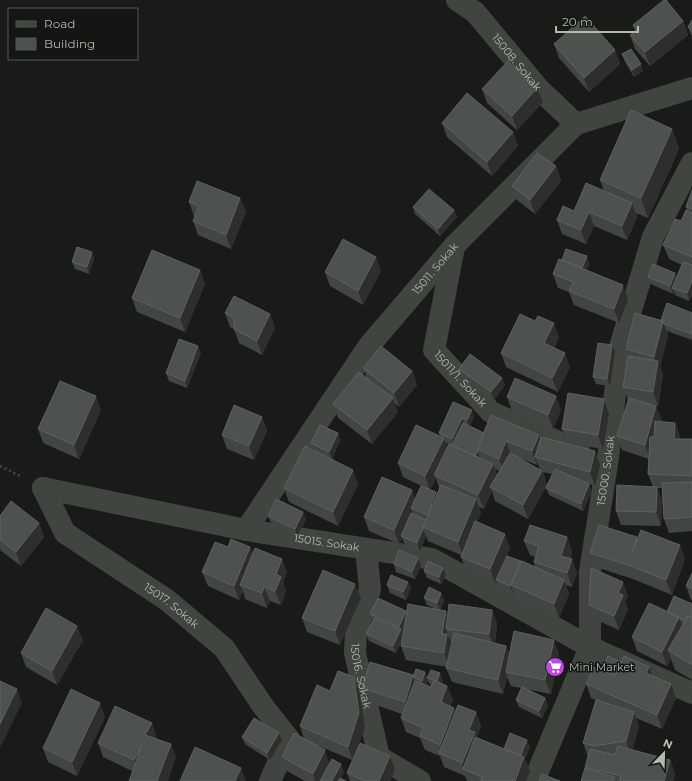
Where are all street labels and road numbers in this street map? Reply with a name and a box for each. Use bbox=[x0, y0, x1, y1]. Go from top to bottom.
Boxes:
street label: 15008. Sokak bbox=[489, 31, 545, 94]
street label: 15011. Sokak bbox=[409, 239, 461, 297]
street label: 15011/1. Sokak bbox=[431, 348, 490, 410]
street label: 15000. Sokak bbox=[594, 434, 617, 506]
street label: 15015. Sokak bbox=[293, 531, 361, 555]
street label: 15017. Sokak bbox=[141, 580, 202, 631]
street label: 15016. Sokak bbox=[348, 643, 375, 710]

